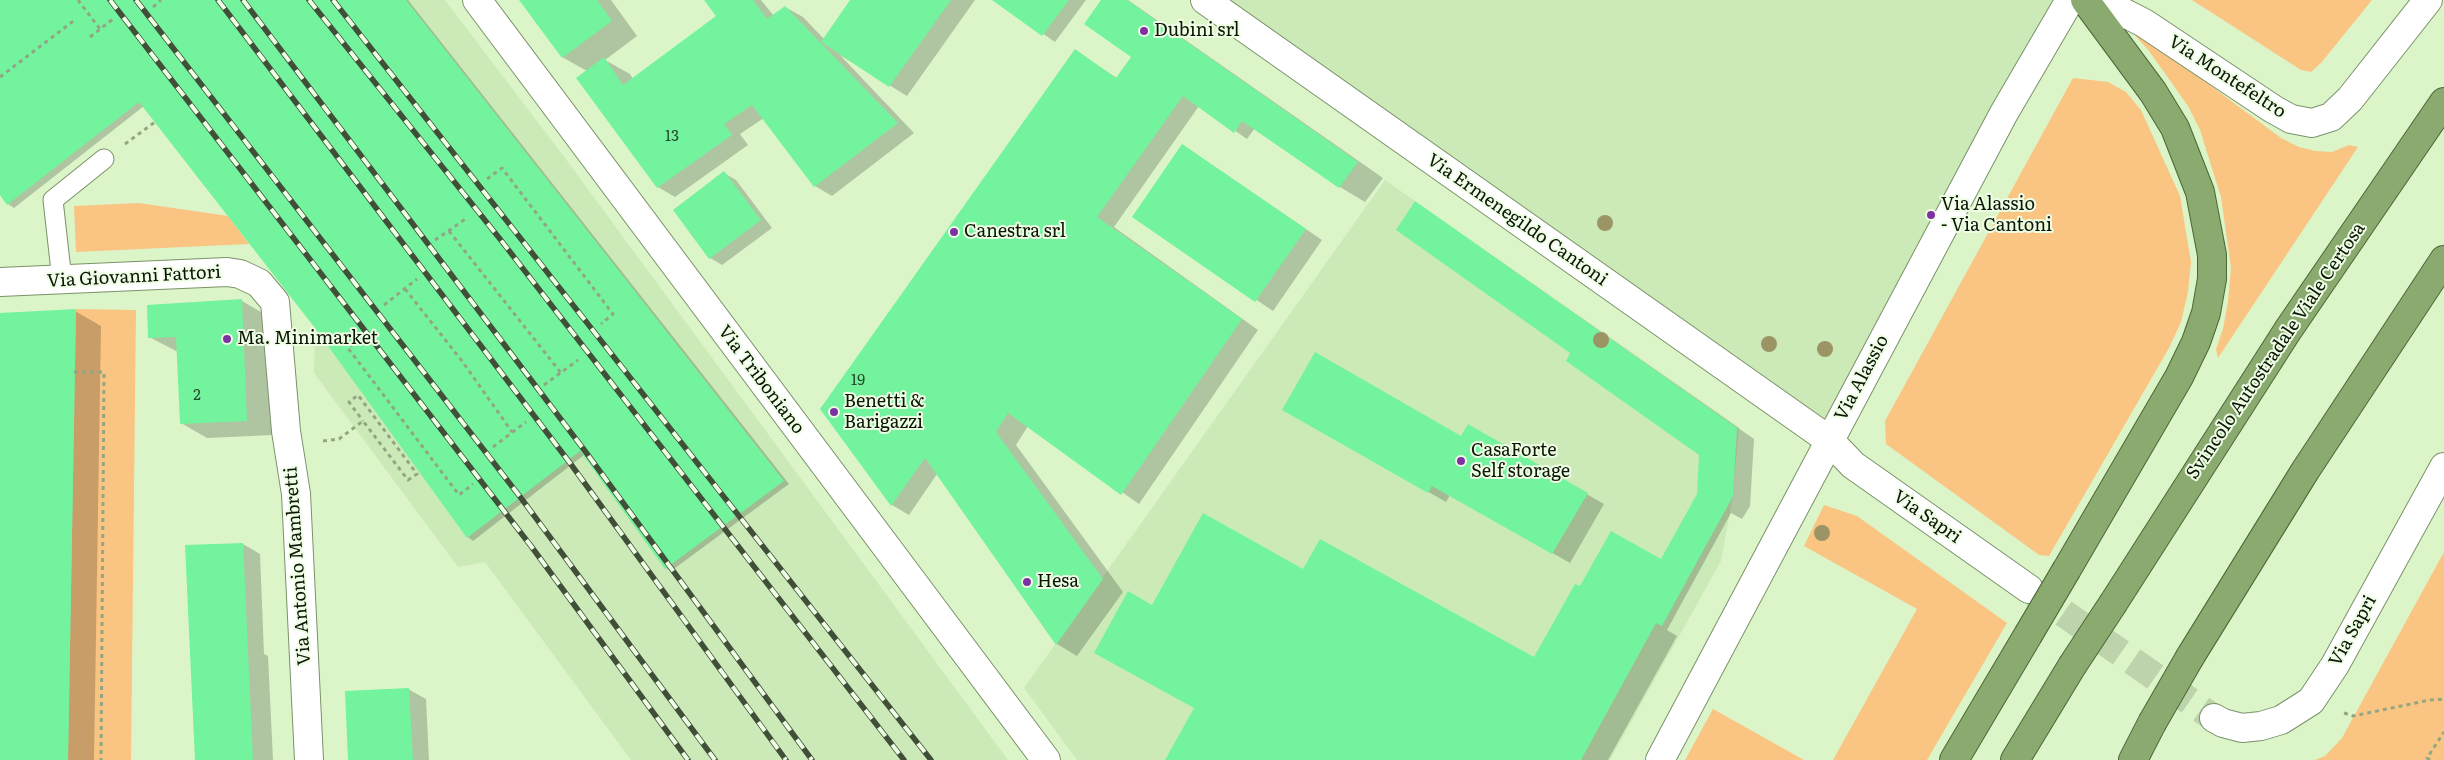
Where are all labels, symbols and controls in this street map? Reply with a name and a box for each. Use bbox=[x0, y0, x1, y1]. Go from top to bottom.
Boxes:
place label: Dubini srl bbox=[1154, 20, 1240, 42]
marker: Dubini srl bbox=[1138, 25, 1150, 37]
street label: Via Montefeltro bbox=[2164, 31, 2290, 123]
house number: 13 bbox=[665, 128, 679, 146]
street label: Via Ermenegildo Cantoni bbox=[1422, 149, 1612, 291]
place label: Via Alassio - Via Cantoni bbox=[1941, 194, 2052, 236]
marker: Via Alassio - Via Cantoni bbox=[1925, 209, 1937, 221]
street label: Svincolo Autostradale Viale Certosa bbox=[2182, 219, 2370, 483]
place label: Canestra srl bbox=[964, 221, 1066, 243]
marker: Canestra srl bbox=[948, 226, 960, 238]
street label: Via Giovanni Fattori bbox=[46, 262, 222, 292]
street label: Via Triboniano bbox=[713, 321, 809, 439]
place label: Ma. Minimarket bbox=[237, 328, 378, 350]
street label: Via Alassio bbox=[1830, 331, 1894, 425]
marker: Ma. Minimarket bbox=[221, 333, 233, 345]
house number: 19 bbox=[851, 372, 865, 390]
house number: 2 bbox=[193, 387, 201, 405]
place label: Benetti & Barigazzi bbox=[844, 391, 925, 434]
marker: Benetti & Barigazzi bbox=[828, 406, 840, 418]
place label: CasaForte Self storage bbox=[1471, 440, 1570, 482]
marker: CasaForte Self storage bbox=[1455, 455, 1467, 467]
street label: Via Antonio Mambretti bbox=[280, 466, 316, 666]
street label: Via Sapri bbox=[1889, 486, 1965, 548]
place label: Hesa bbox=[1037, 571, 1079, 593]
marker: Hesa bbox=[1021, 576, 1033, 588]
street label: Via Sapri bbox=[2325, 592, 2381, 670]

